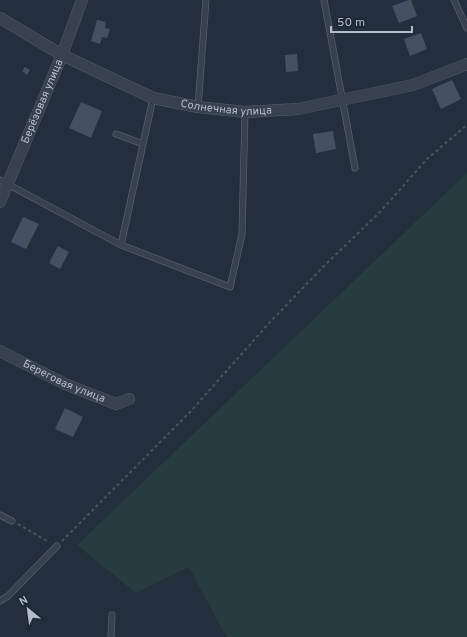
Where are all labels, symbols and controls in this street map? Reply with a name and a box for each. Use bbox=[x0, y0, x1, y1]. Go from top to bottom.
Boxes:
scale bar bbox=[331, 8, 412, 34]
text: 50 m bbox=[337, 15, 365, 31]
street label: Берёзовая улица bbox=[18, 57, 66, 146]
street label: Солнечная улица bbox=[179, 97, 273, 119]
street label: Береговая улица bbox=[20, 357, 107, 406]
north arrow bbox=[8, 589, 48, 629]
text: N bbox=[17, 593, 30, 609]

